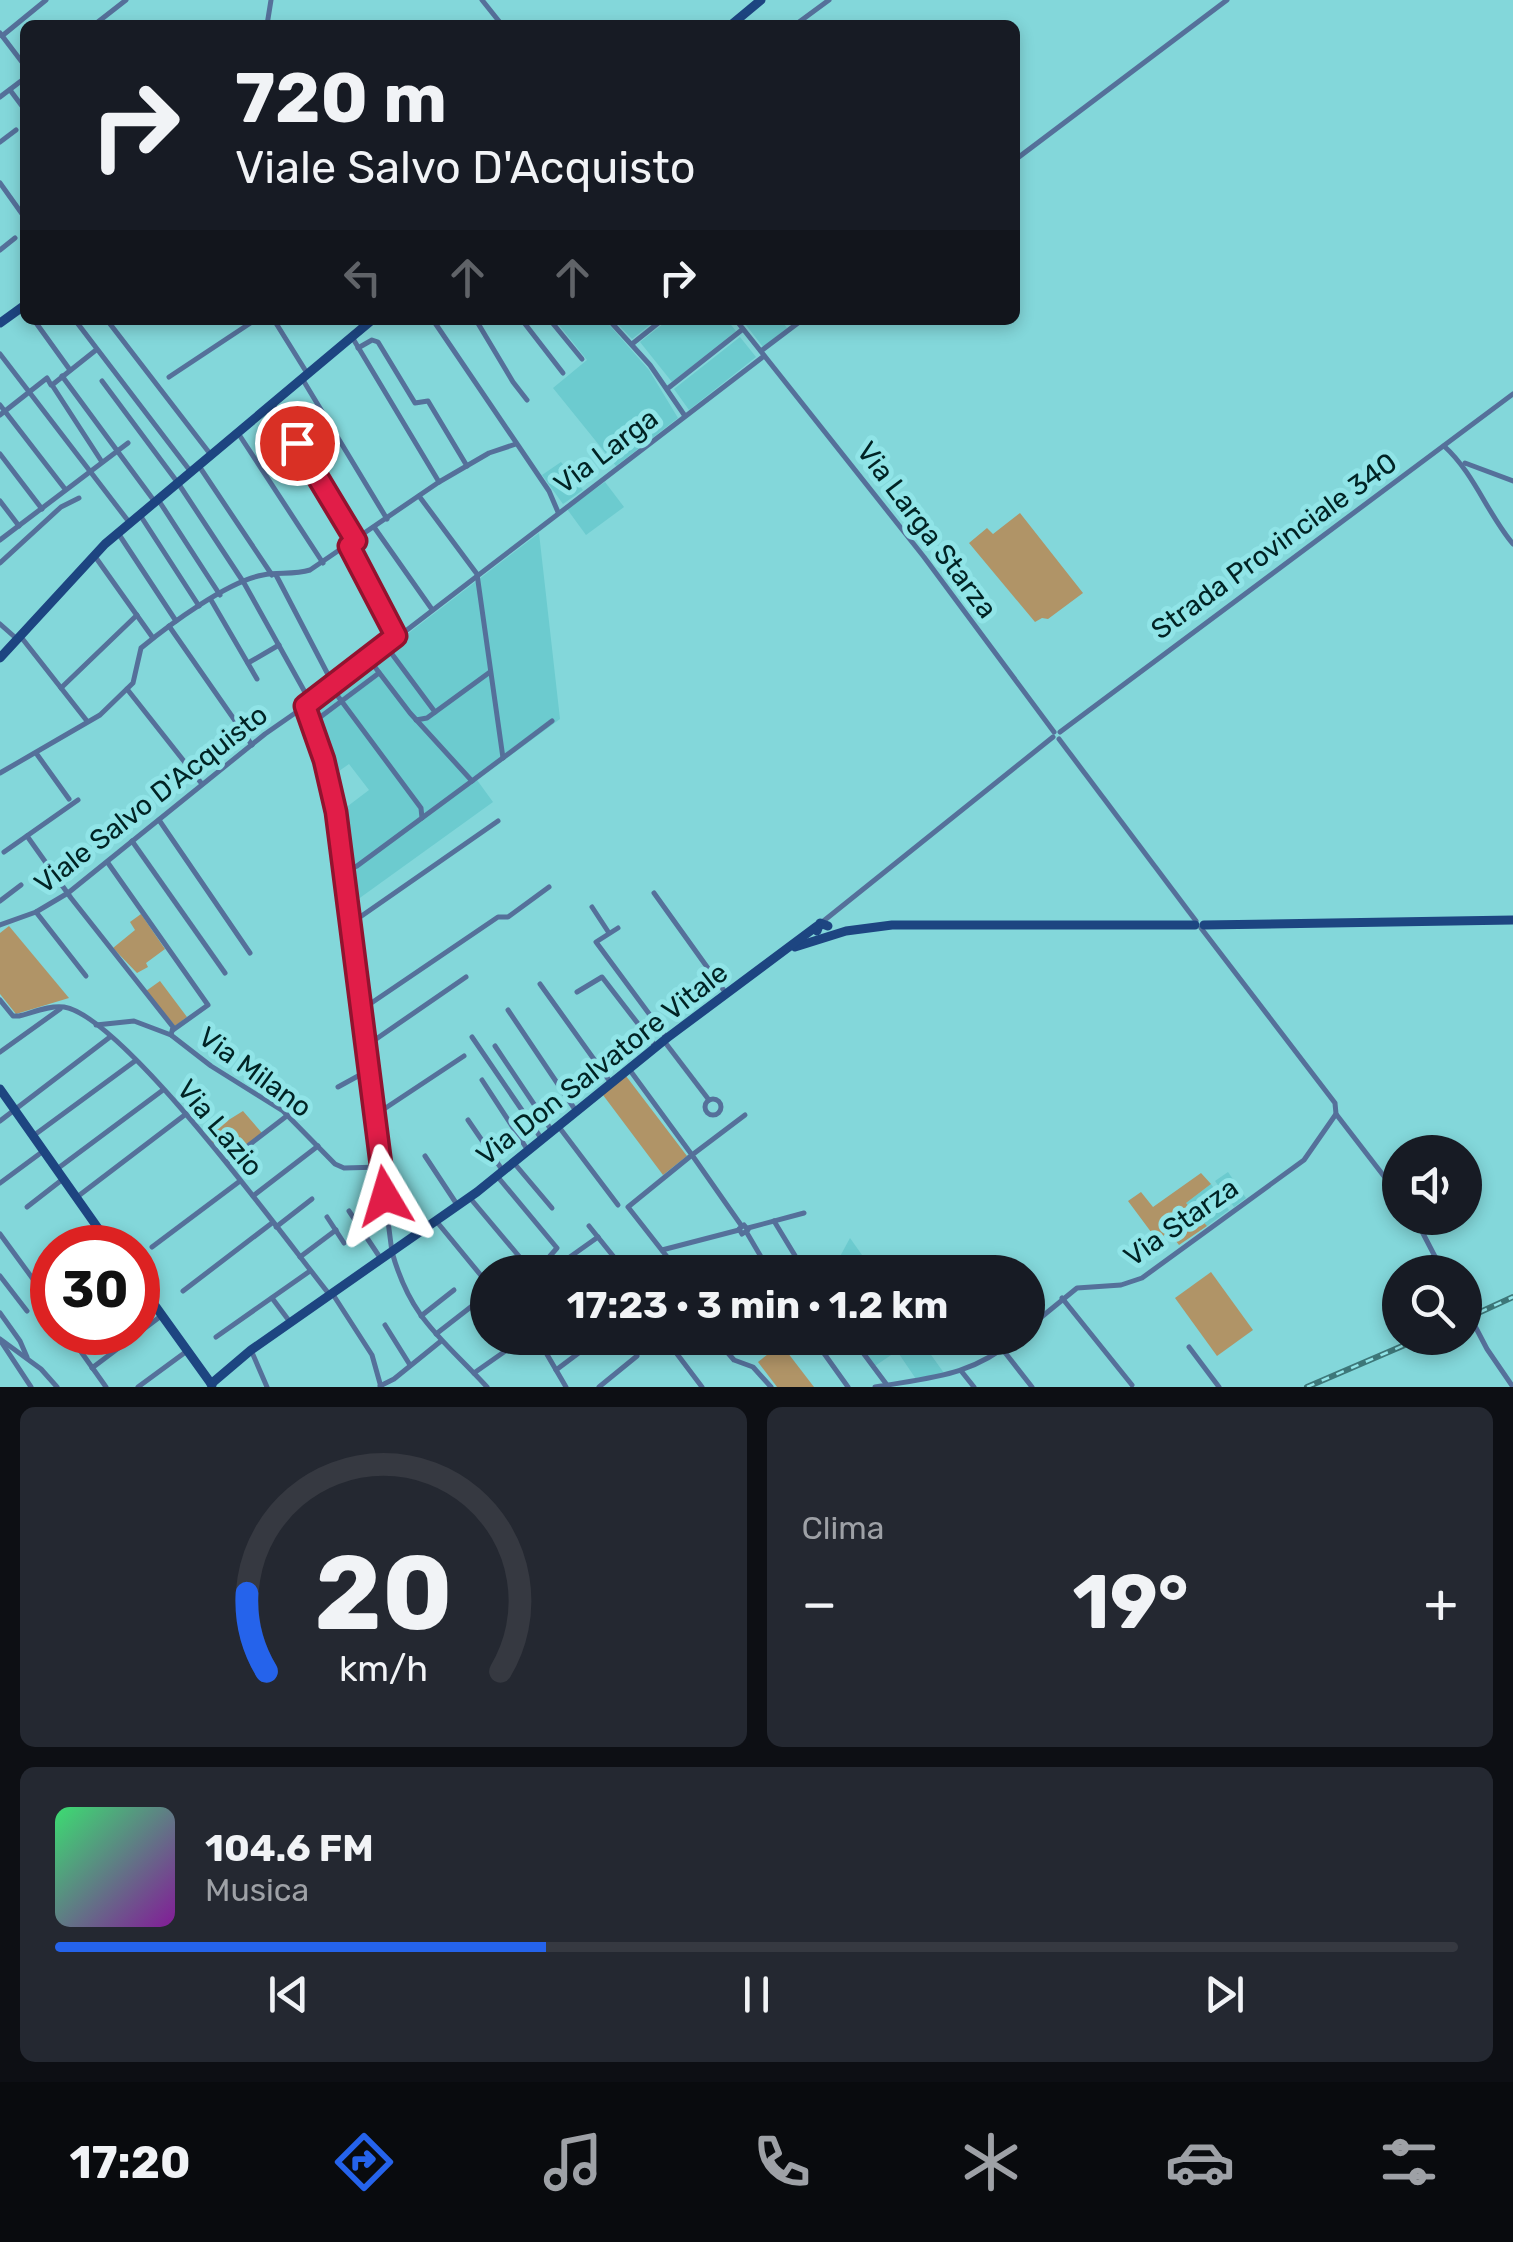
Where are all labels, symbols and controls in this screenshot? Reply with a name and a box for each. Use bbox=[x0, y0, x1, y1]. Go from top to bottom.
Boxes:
text: 720 m bbox=[235, 57, 447, 140]
icon: right bbox=[70, 60, 200, 190]
text: Viale Salvo D'Acquisto bbox=[235, 141, 696, 194]
icon: left bbox=[335, 250, 390, 305]
icon: ahead bbox=[440, 250, 495, 305]
icon: ahead bbox=[545, 250, 600, 305]
icon: right bbox=[650, 250, 705, 305]
pin bbox=[255, 401, 340, 486]
street label: Via Larga bbox=[548, 401, 664, 501]
icon: arrive bbox=[270, 416, 325, 471]
street label: Via Larga Starza bbox=[850, 435, 1004, 625]
street label: Strada Provinciale 340 bbox=[1145, 446, 1403, 646]
street label: Viale Salvo D'Acquisto bbox=[28, 698, 274, 900]
street label: Via Don Salvatore Vitale bbox=[470, 956, 734, 1172]
street label: Via Milano bbox=[192, 1020, 318, 1124]
street label: Via Lazio bbox=[170, 1073, 270, 1183]
map controls bbox=[1382, 1135, 1482, 1355]
button: sound bbox=[1382, 1135, 1482, 1235]
position arrow bbox=[333, 1144, 437, 1248]
street label: Via Starza bbox=[1118, 1171, 1244, 1273]
speed limit sign: 30 bbox=[30, 1225, 160, 1355]
button: search bbox=[1382, 1255, 1482, 1355]
text: 17:23 · 3 min · 1.2 km bbox=[567, 1282, 948, 1328]
text: Clima bbox=[802, 1509, 884, 1547]
text: 20 bbox=[314, 1532, 452, 1655]
text: 19° bbox=[1072, 1558, 1189, 1647]
text: − bbox=[802, 1571, 837, 1636]
text: + bbox=[1424, 1571, 1458, 1636]
text: km/h bbox=[339, 1648, 428, 1690]
text: 104.6 FM bbox=[205, 1825, 374, 1871]
text: Musica bbox=[205, 1871, 309, 1909]
icon: previous bbox=[261, 1967, 316, 2022]
icon: pause bbox=[729, 1967, 784, 2022]
icon: next bbox=[1197, 1967, 1252, 2022]
icon: directions bbox=[329, 2127, 399, 2197]
icon: music bbox=[538, 2127, 608, 2197]
icon: phone bbox=[747, 2127, 817, 2197]
icon: climate bbox=[956, 2127, 1026, 2197]
icon: car bbox=[1165, 2127, 1235, 2197]
icon: filters bbox=[1374, 2127, 1444, 2197]
text: 17:20 bbox=[69, 2136, 191, 2189]

